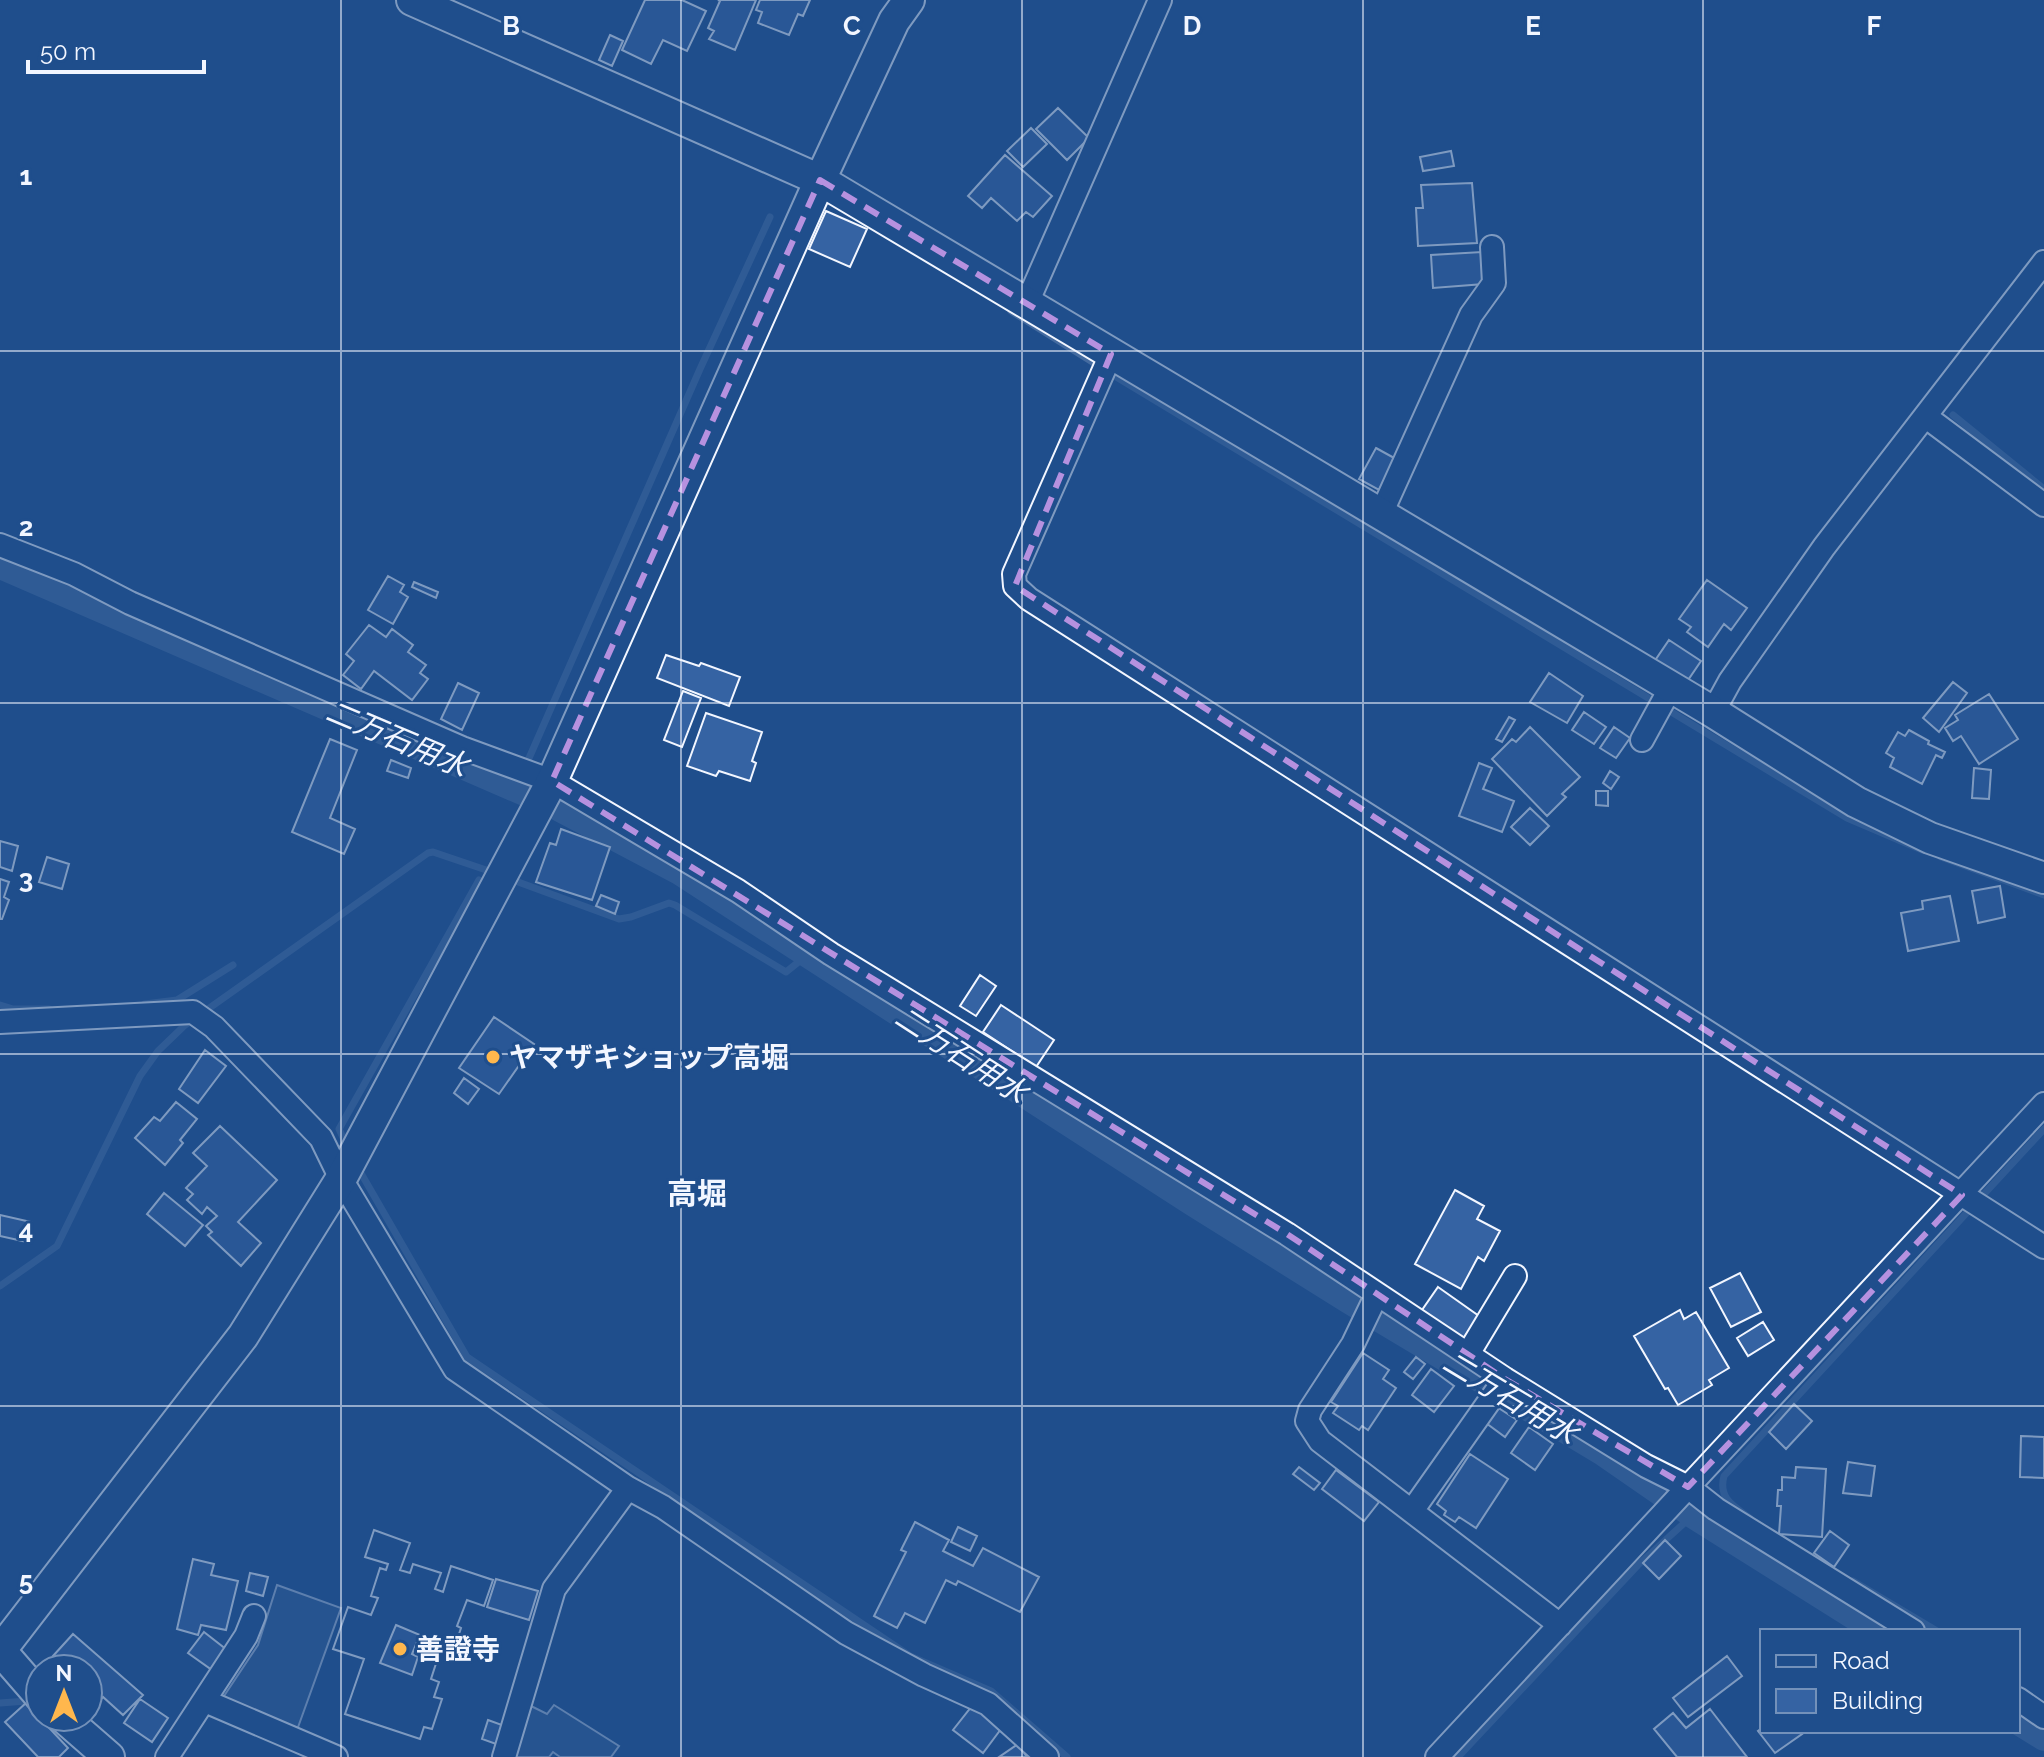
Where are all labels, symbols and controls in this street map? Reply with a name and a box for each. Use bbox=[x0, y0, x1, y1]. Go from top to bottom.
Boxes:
text: B bbox=[502, 11, 520, 41]
text: C bbox=[843, 11, 861, 41]
text: D bbox=[1183, 11, 1201, 41]
text: E bbox=[1525, 11, 1541, 41]
text: F bbox=[1867, 11, 1882, 41]
scale bar bbox=[28, 24, 204, 74]
text: 50 m bbox=[40, 37, 96, 66]
text: 1 bbox=[20, 161, 33, 191]
text: 2 bbox=[19, 512, 33, 542]
water label: 二万石用水 bbox=[321, 693, 476, 785]
text: 3 bbox=[19, 864, 33, 894]
water label: 二万石用水 bbox=[889, 999, 1036, 1112]
place label: ヤマザキショップ高堀 bbox=[509, 1041, 789, 1074]
marker: ヤマザキショップ高堀 bbox=[484, 1048, 502, 1066]
district label: 高堀 bbox=[667, 1176, 727, 1211]
text: 4 bbox=[19, 1215, 33, 1245]
water label: 二万石用水 bbox=[1437, 1344, 1586, 1453]
text: 5 bbox=[19, 1566, 33, 1596]
legend bbox=[1760, 1629, 2020, 1733]
place label: 善證寺 bbox=[416, 1633, 500, 1666]
marker: 善證寺 bbox=[391, 1640, 409, 1658]
text: Road bbox=[1832, 1646, 1890, 1675]
north arrow bbox=[24, 1653, 104, 1733]
text: N bbox=[56, 1660, 72, 1686]
text: Building bbox=[1832, 1686, 1923, 1715]

